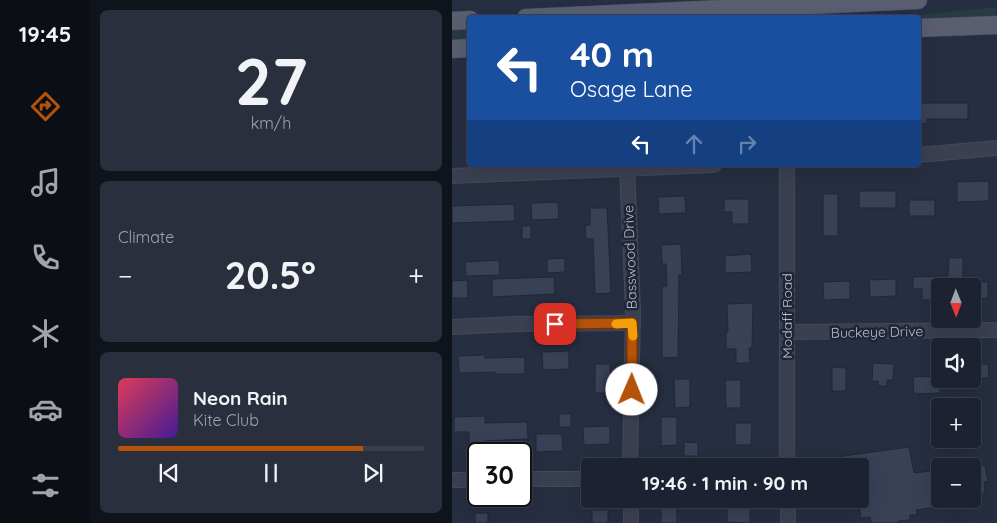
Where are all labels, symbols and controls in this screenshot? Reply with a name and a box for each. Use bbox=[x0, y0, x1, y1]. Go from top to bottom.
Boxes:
text: 19:45 bbox=[19, 20, 71, 48]
text: 40 m bbox=[570, 32, 654, 76]
icon: left bbox=[487, 35, 552, 100]
text: 27 bbox=[235, 40, 307, 121]
text: Osage Lane bbox=[570, 75, 693, 103]
icon: directions bbox=[28, 89, 63, 124]
text: km/h bbox=[251, 113, 291, 133]
icon: left bbox=[627, 130, 655, 158]
icon: ahead bbox=[680, 130, 708, 158]
icon: right bbox=[733, 130, 761, 158]
icon: music bbox=[28, 165, 63, 200]
street label: Basswood Drive bbox=[619, 205, 641, 309]
text: Climate bbox=[118, 227, 174, 247]
icon: phone bbox=[28, 240, 63, 275]
text: 20.5° bbox=[225, 251, 316, 299]
text: − bbox=[118, 258, 133, 293]
text: + bbox=[408, 258, 424, 293]
street label: Modaff Road bbox=[778, 273, 796, 359]
north arrow bbox=[931, 278, 981, 328]
map controls bbox=[931, 278, 981, 508]
pin bbox=[534, 303, 576, 345]
icon: arrive bbox=[541, 310, 569, 338]
icon: climate bbox=[28, 316, 63, 351]
street label: Buckeye Drive bbox=[831, 322, 924, 342]
button: sound bbox=[931, 338, 981, 388]
position arrow bbox=[605, 363, 657, 415]
text: Neon Rain bbox=[193, 386, 288, 410]
icon: car bbox=[28, 392, 63, 427]
button: + bbox=[931, 398, 981, 448]
text: Kite Club bbox=[193, 410, 259, 430]
speed limit sign: 30 bbox=[467, 442, 532, 507]
button: − bbox=[931, 458, 981, 508]
icon: previous bbox=[155, 459, 183, 487]
icon: pause bbox=[257, 459, 285, 487]
icon: next bbox=[359, 459, 387, 487]
icon: filters bbox=[28, 468, 63, 503]
text: 19:46 · 1 min · 90 m bbox=[642, 471, 808, 495]

